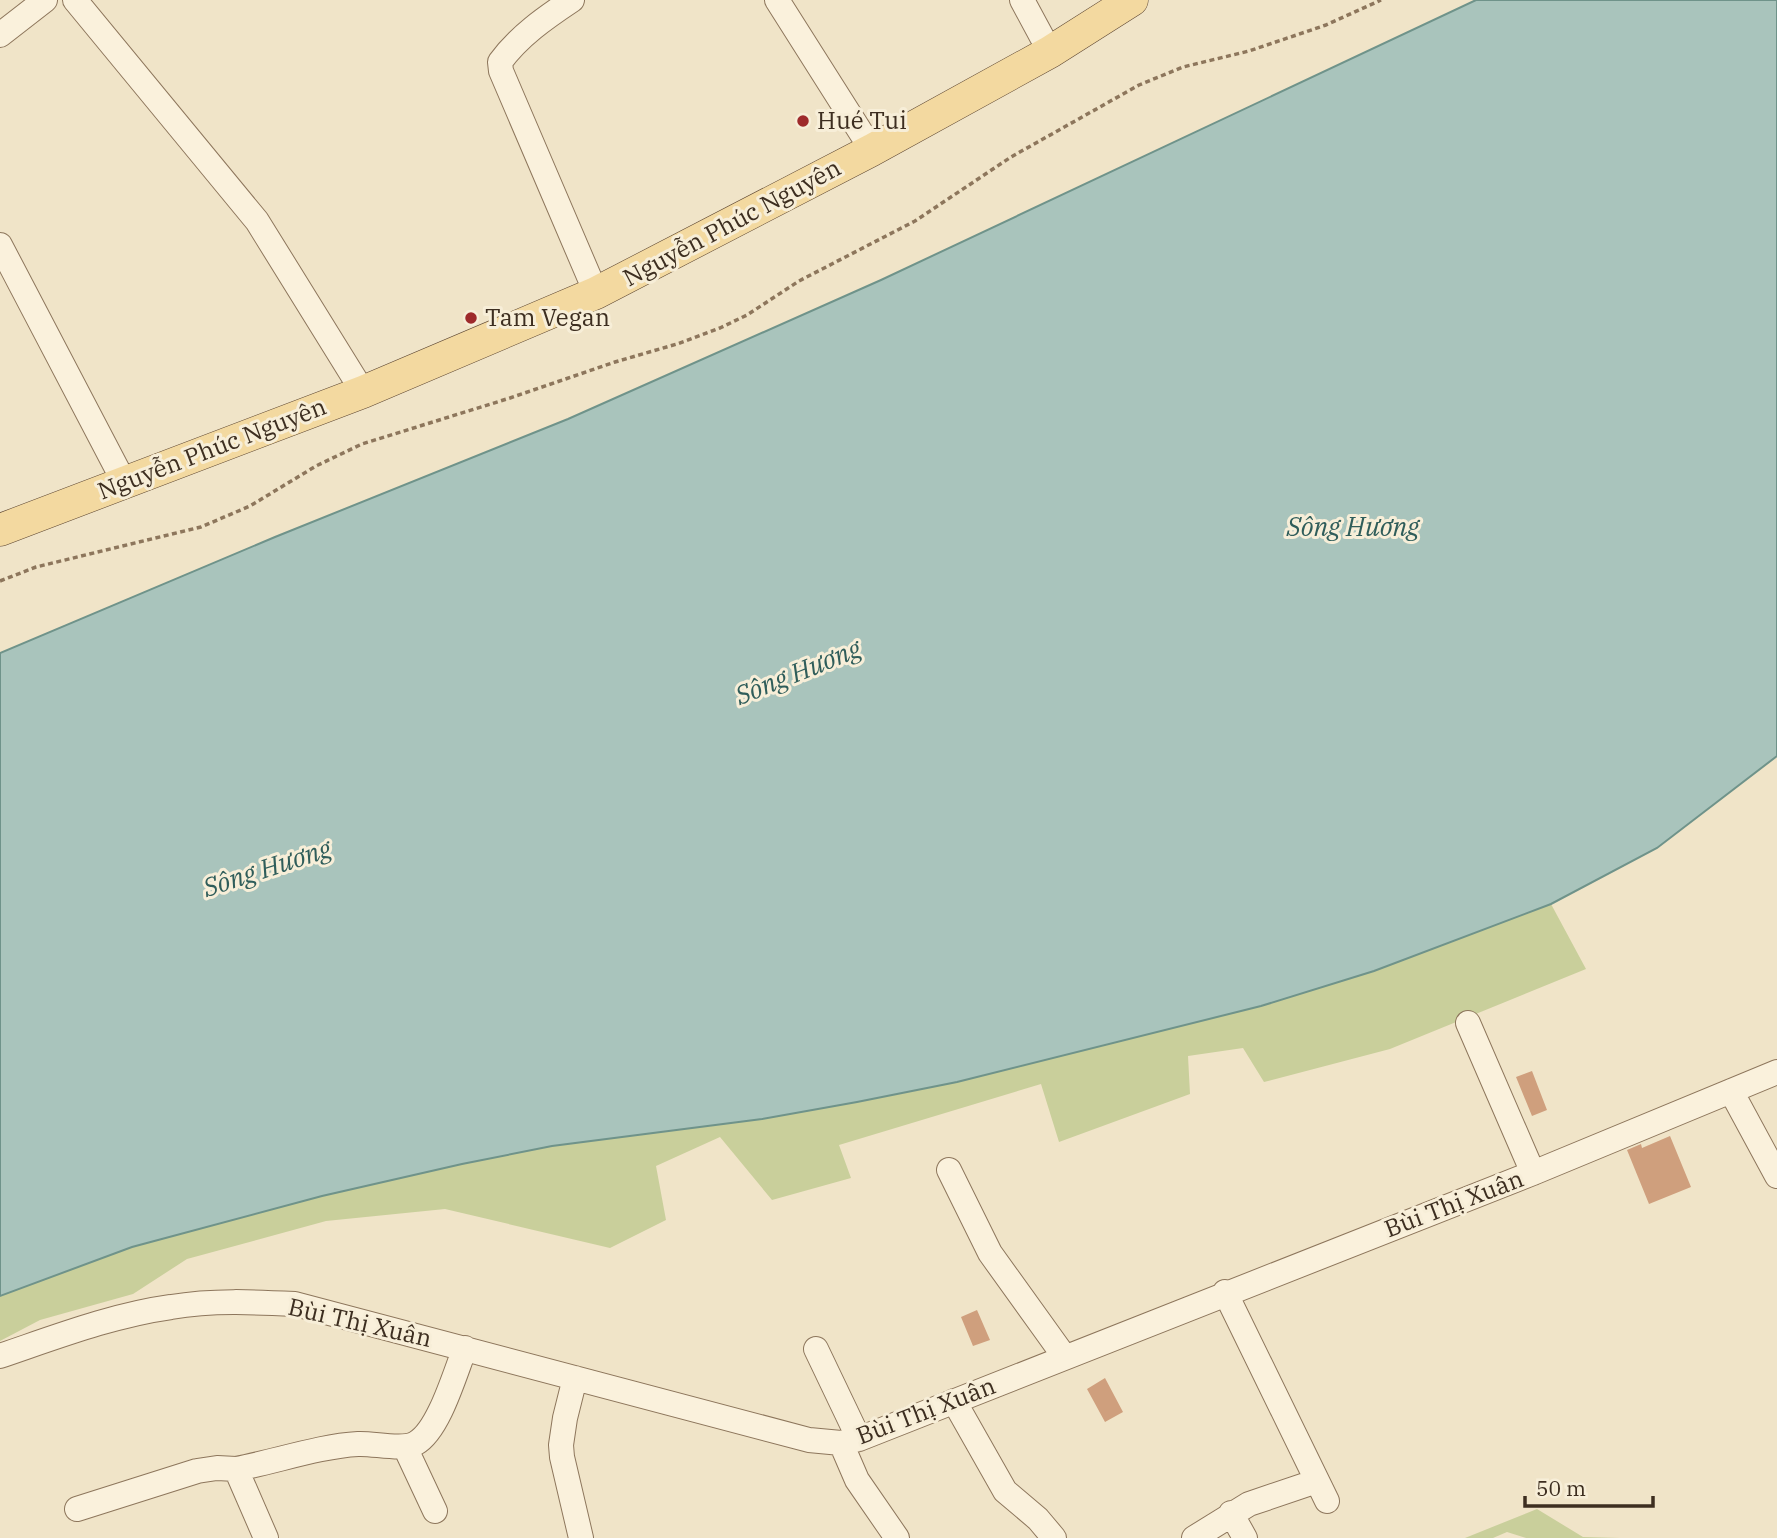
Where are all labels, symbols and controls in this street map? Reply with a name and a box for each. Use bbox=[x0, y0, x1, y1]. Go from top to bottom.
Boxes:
place label: Hué Tui bbox=[817, 104, 907, 136]
marker: Hué Tui bbox=[795, 113, 811, 129]
street label: Nguyễn Phúc Nguyên bbox=[617, 151, 846, 293]
place label: Tam Vegan bbox=[485, 301, 610, 333]
marker: Tam Vegan bbox=[463, 310, 479, 326]
street label: Nguyễn Phúc Nguyên bbox=[93, 390, 331, 506]
water label: Sông Hương bbox=[1285, 509, 1420, 543]
water label: Sông Hương bbox=[729, 630, 866, 712]
water label: Sông Hương bbox=[197, 830, 336, 904]
street label: Bùi Thị Xuân bbox=[1380, 1162, 1528, 1244]
street label: Bùi Thị Xuân bbox=[285, 1290, 435, 1354]
street label: Bùi Thị Xuân bbox=[852, 1369, 1000, 1451]
scale bar bbox=[1525, 1464, 1653, 1508]
text: 50 m bbox=[1536, 1474, 1586, 1502]

